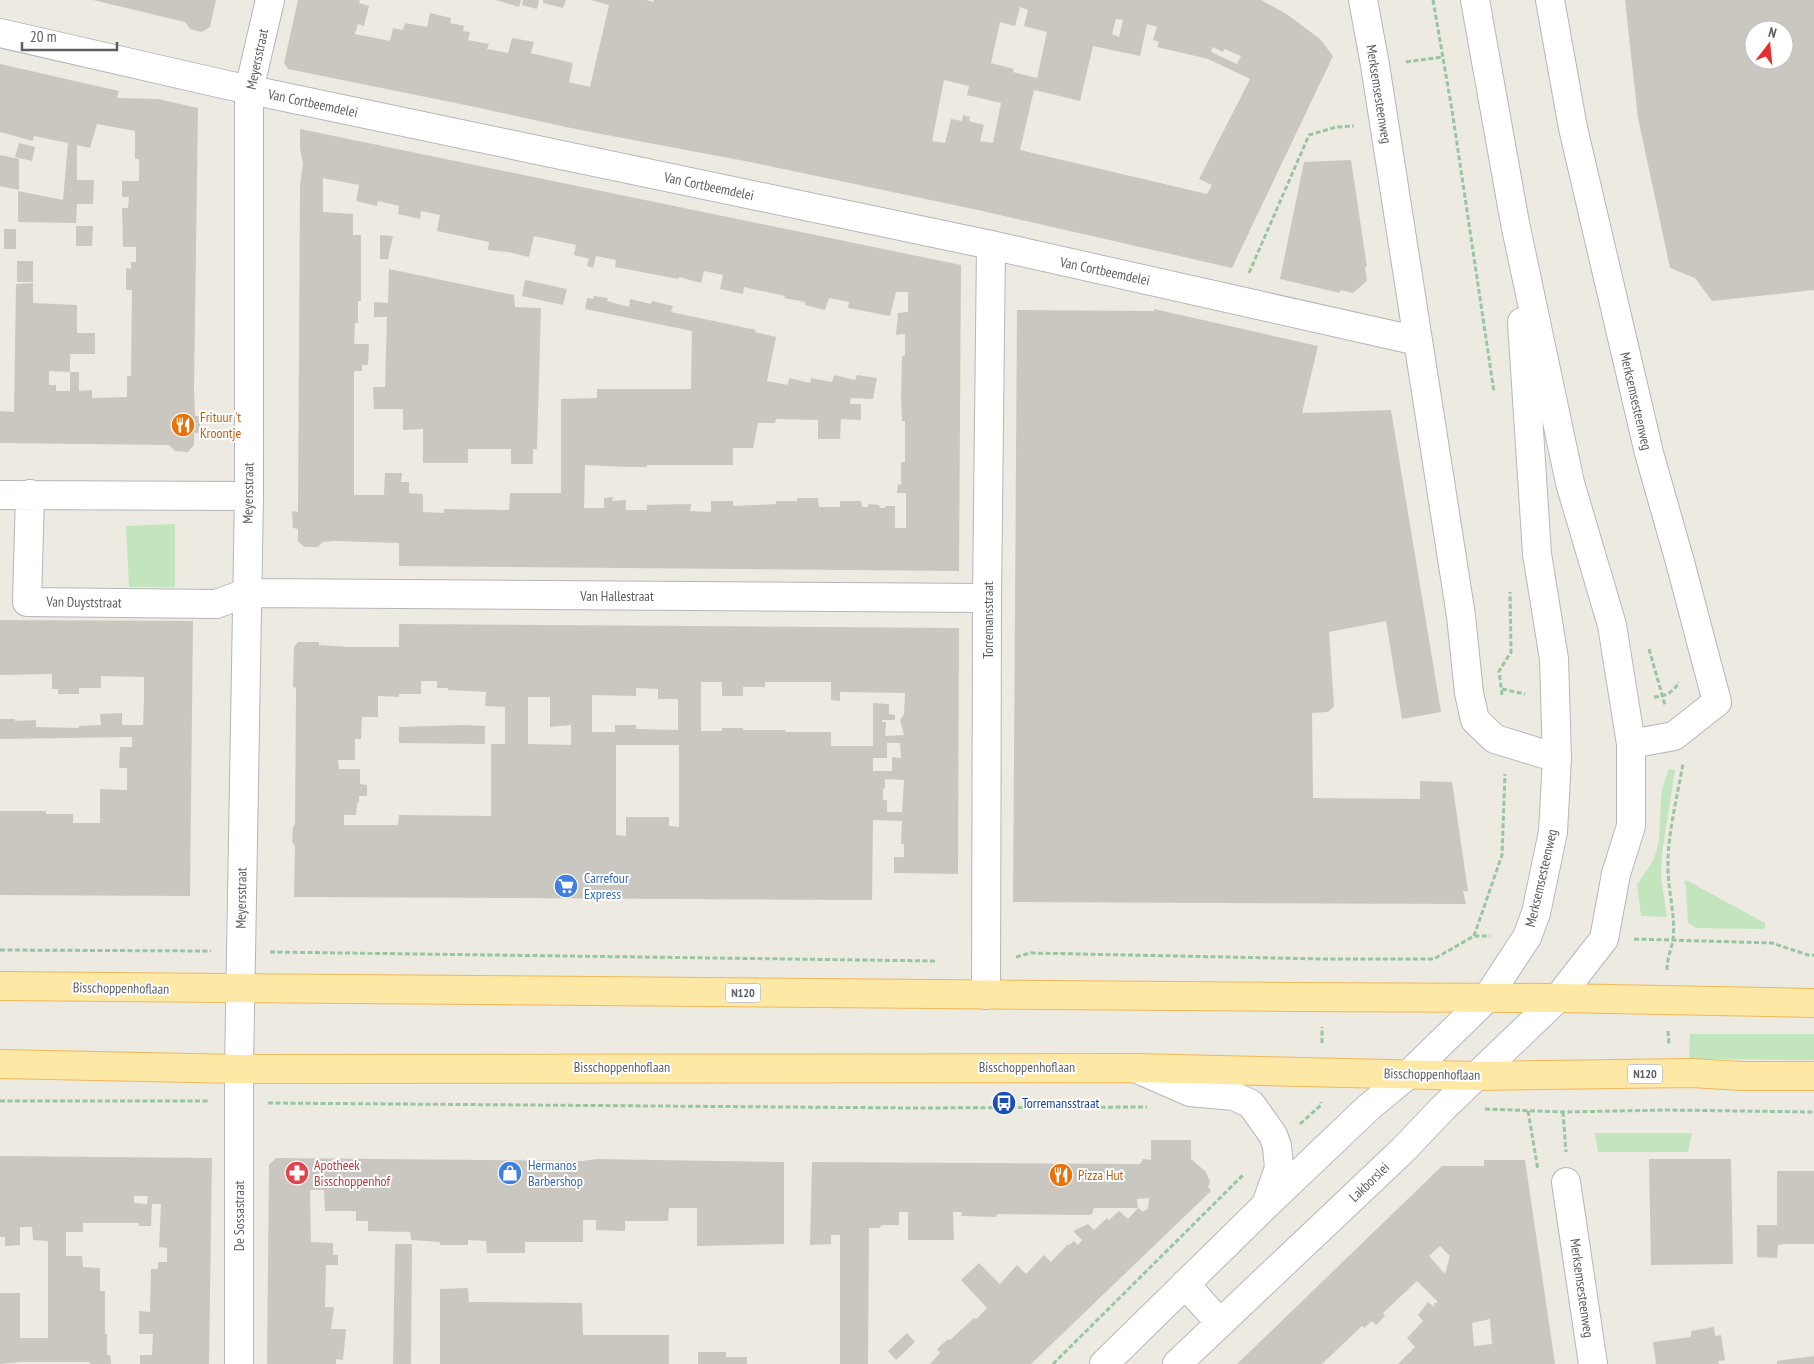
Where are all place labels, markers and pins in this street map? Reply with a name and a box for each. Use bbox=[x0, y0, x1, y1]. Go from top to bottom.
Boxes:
place label: Frituur 't Kroontje bbox=[200, 408, 242, 442]
restaurant icon: Frituur 't Kroontje bbox=[170, 412, 196, 438]
place label: Carrefour Express bbox=[584, 869, 629, 903]
supermarket icon: Carrefour Express bbox=[553, 873, 579, 899]
bus stop icon: Torremansstraat bbox=[991, 1090, 1017, 1116]
place label: Torremansstraat bbox=[1022, 1094, 1100, 1112]
place label: Apotheek Bisschoppenhof bbox=[314, 1156, 390, 1190]
place label: Hermanos Barbershop bbox=[528, 1156, 583, 1190]
pharmacy icon: Apotheek Bisschoppenhof bbox=[284, 1160, 310, 1186]
shop icon: Hermanos Barbershop bbox=[497, 1160, 523, 1186]
restaurant icon: Pizza Hut bbox=[1048, 1162, 1074, 1188]
place label: Pizza Hut bbox=[1078, 1166, 1124, 1184]

